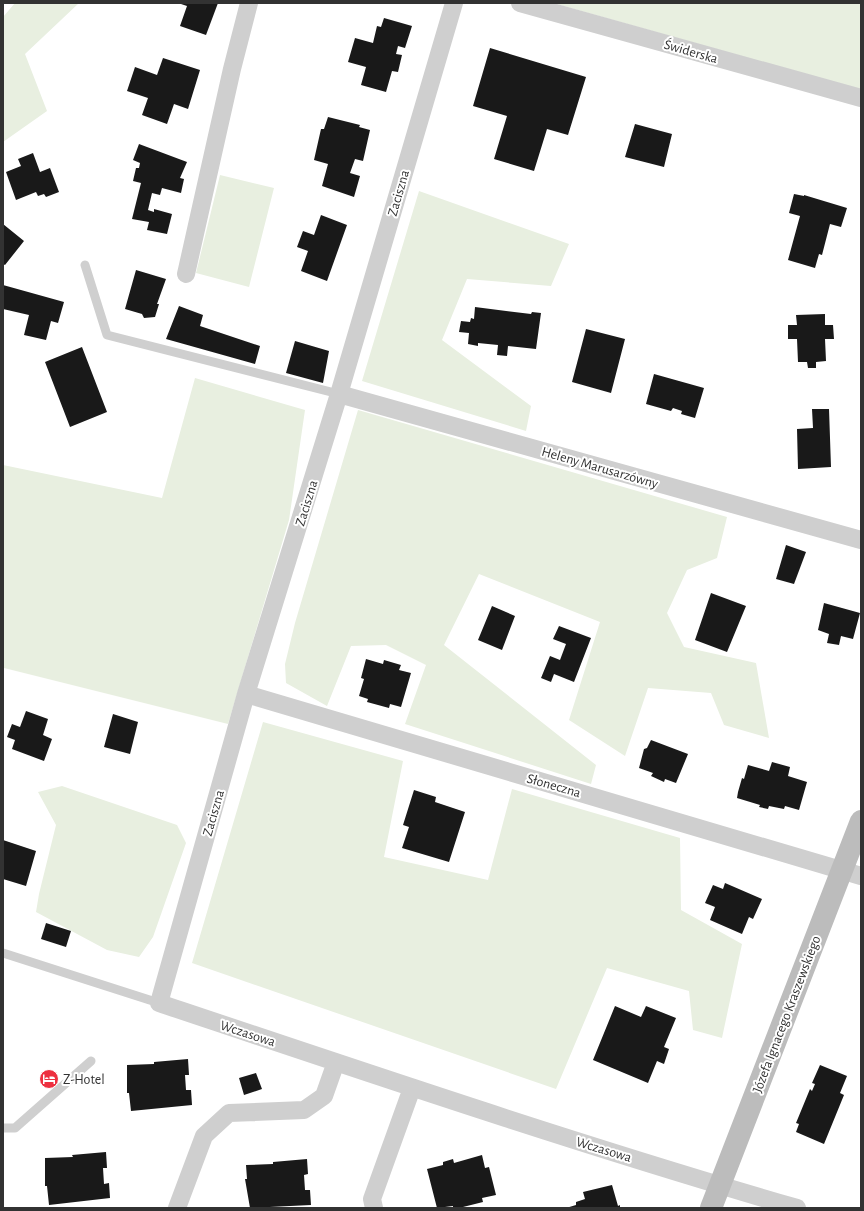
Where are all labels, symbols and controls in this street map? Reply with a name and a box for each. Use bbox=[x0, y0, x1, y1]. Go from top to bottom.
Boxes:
street label: Świderska bbox=[662, 35, 720, 66]
street label: Zaciszna bbox=[386, 168, 412, 218]
street label: Heleny Marusarzówny bbox=[540, 445, 660, 491]
street label: Zaciszna bbox=[293, 478, 321, 528]
street label: Słoneczna bbox=[525, 772, 583, 800]
street label: Zaciszna bbox=[201, 788, 227, 838]
street label: Józefa Ignacego Kraszewskiego bbox=[750, 934, 823, 1095]
street label: Wczasowa bbox=[218, 1018, 277, 1050]
hotel icon: Z-Hotel bbox=[38, 1068, 60, 1090]
place label: Z-Hotel bbox=[63, 1073, 105, 1087]
street label: Wczasowa bbox=[574, 1135, 634, 1165]

